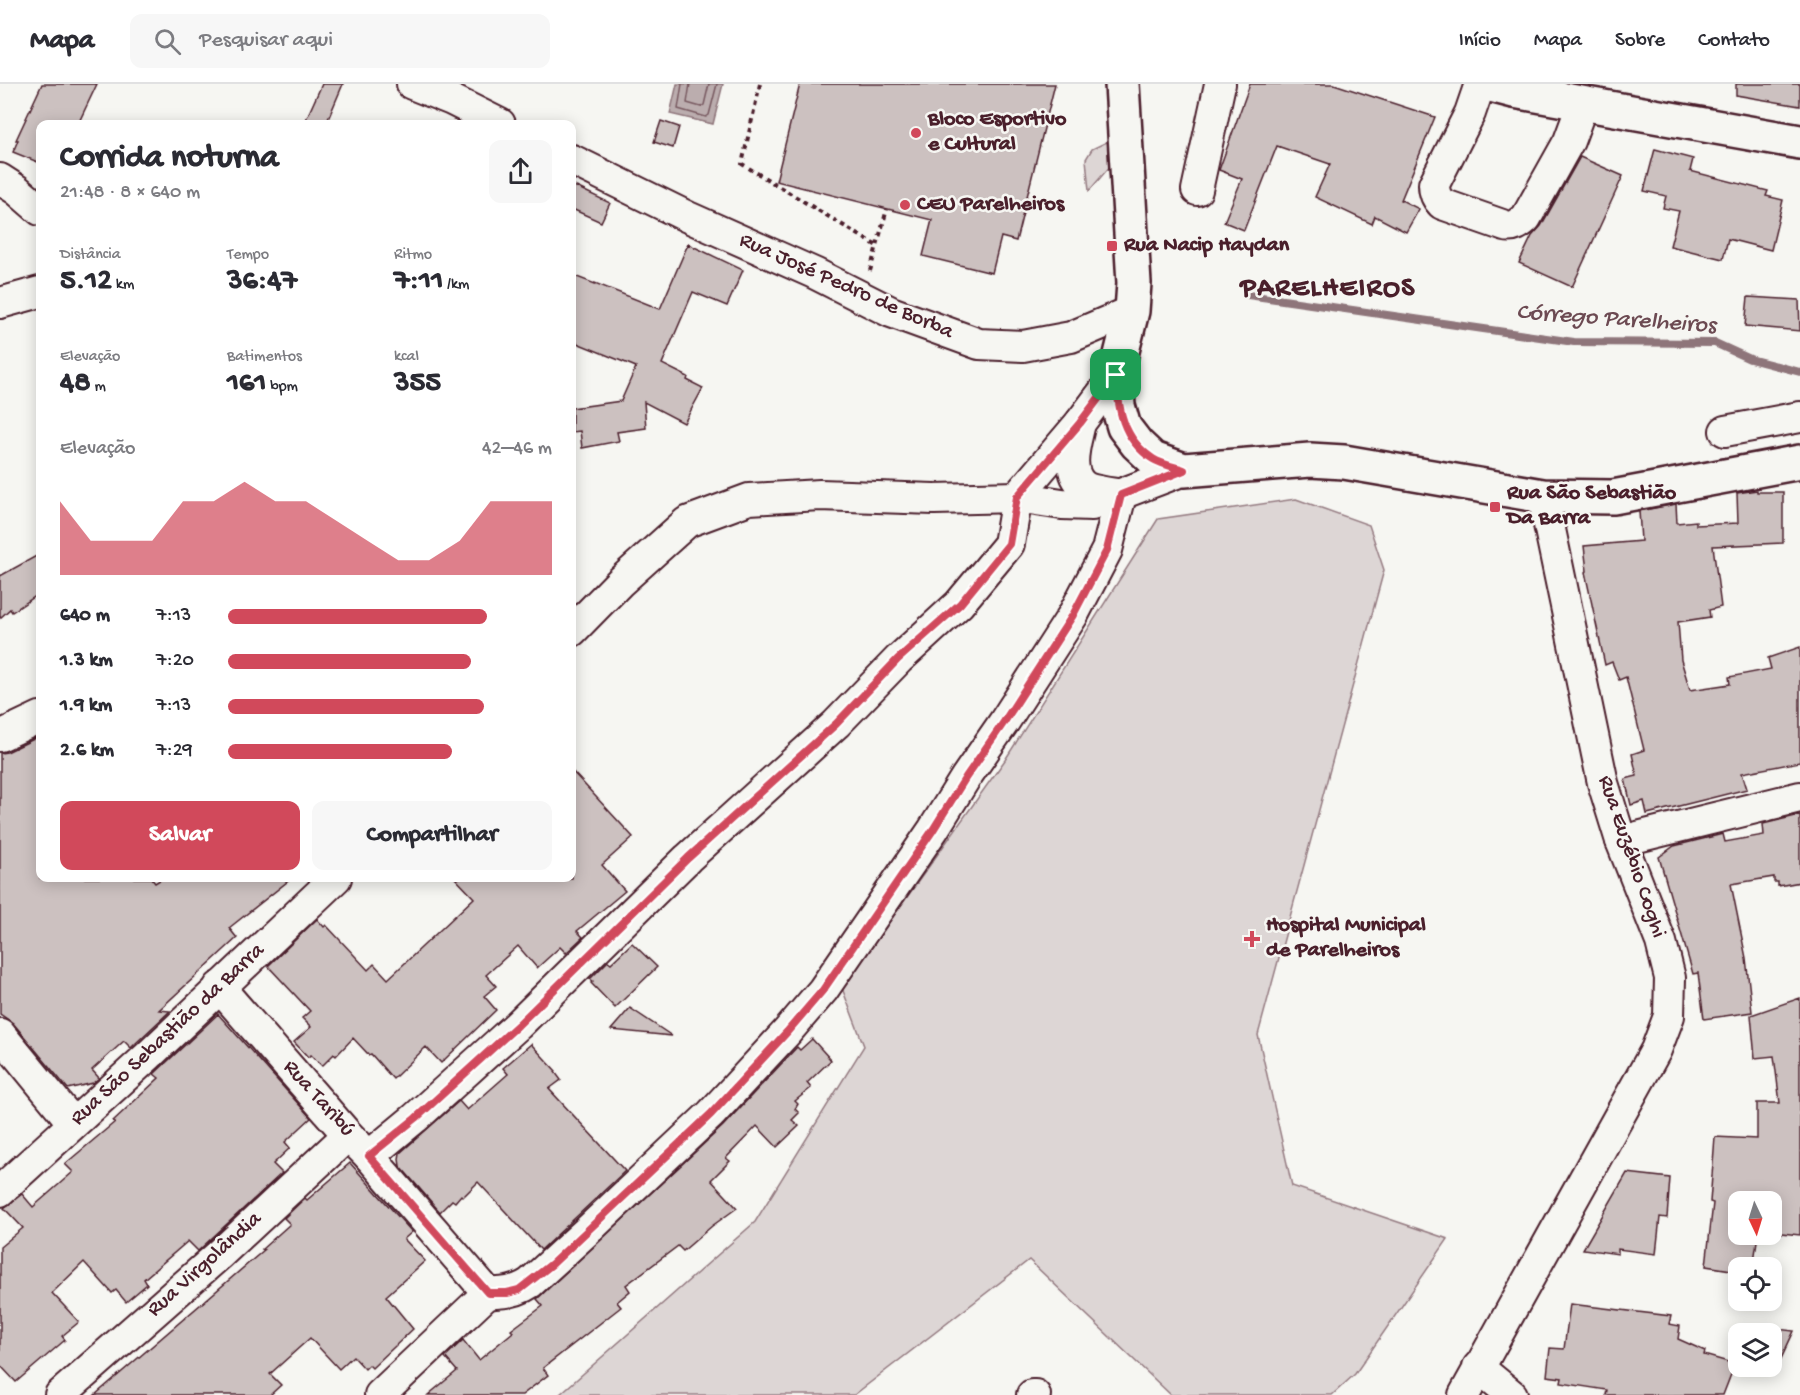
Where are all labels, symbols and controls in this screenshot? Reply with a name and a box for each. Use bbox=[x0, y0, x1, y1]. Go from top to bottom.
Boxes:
search box bbox=[130, 14, 550, 68]
text: Mapa bbox=[30, 25, 94, 58]
icon: search bbox=[151, 25, 184, 58]
text: Pesquisar aqui bbox=[199, 28, 333, 54]
text: Início bbox=[1459, 29, 1501, 54]
text: Mapa bbox=[1534, 29, 1582, 54]
text: Sobre bbox=[1615, 29, 1665, 54]
text: Contato bbox=[1698, 29, 1770, 54]
place label: Bloco Esportivo e Cultural bbox=[927, 107, 1067, 158]
marker: Bloco Esportivo e Cultural bbox=[909, 126, 923, 140]
text: Corrida noturna bbox=[60, 140, 278, 178]
button: share bbox=[489, 140, 552, 203]
text: 21:48 · 8 × 640 m bbox=[60, 182, 200, 205]
place label: CEU Parelheiros bbox=[916, 192, 1066, 218]
marker: CEU Parelheiros bbox=[898, 198, 912, 212]
street label: Rua José Pedro de Borba bbox=[735, 228, 958, 346]
place label: Rua Nacip Haydan bbox=[1123, 233, 1290, 259]
marker: Rua Nacip Haydan bbox=[1105, 239, 1119, 253]
text: Distância bbox=[60, 246, 121, 265]
text: Tempo bbox=[227, 246, 269, 265]
text: Ritmo bbox=[394, 246, 432, 265]
text: 5.12 bbox=[60, 265, 112, 300]
text: 36:47 bbox=[227, 265, 297, 300]
text: 7:11 bbox=[394, 265, 443, 300]
district label: PARELHEIROS bbox=[1238, 273, 1416, 306]
text: km bbox=[112, 276, 134, 295]
text: /km bbox=[443, 276, 469, 295]
water label: Córrego Parelheiros bbox=[1515, 299, 1719, 342]
text: Elevação bbox=[60, 348, 120, 367]
text: Batimentos bbox=[227, 348, 302, 367]
text: kcal bbox=[394, 348, 419, 367]
pin bbox=[1090, 349, 1141, 400]
icon: arrive bbox=[1099, 358, 1132, 391]
text: 48 bbox=[60, 367, 91, 402]
text: 161 bbox=[227, 367, 266, 402]
text: 355 bbox=[394, 367, 441, 402]
text: m bbox=[91, 378, 106, 397]
text: bpm bbox=[266, 378, 298, 397]
text: Elevação bbox=[60, 438, 135, 461]
text: 42–46 m bbox=[482, 438, 552, 461]
place label: Rua São Sebastião Da Barra bbox=[1505, 481, 1677, 532]
marker: Rua São Sebastião Da Barra bbox=[1488, 500, 1502, 514]
text: 640 m bbox=[60, 605, 110, 628]
text: 7:13 bbox=[156, 605, 191, 628]
text: 1.3 km bbox=[60, 650, 113, 673]
text: 7:20 bbox=[156, 650, 194, 673]
text: 1.9 km bbox=[60, 695, 112, 718]
text: 7:13 bbox=[156, 695, 191, 718]
text: 2.6 km bbox=[60, 740, 114, 763]
text: 7:29 bbox=[156, 740, 193, 763]
street label: Rua Euzébio Coghi bbox=[1591, 772, 1671, 942]
button: Salvar bbox=[60, 801, 300, 870]
button: Compartilhar bbox=[312, 801, 552, 870]
place label: Hospital Municipal de Parelheiros bbox=[1266, 913, 1426, 964]
marker: Hospital Municipal de Parelheiros bbox=[1243, 930, 1261, 948]
street label: Rua São Sebastião da Barra bbox=[66, 938, 271, 1132]
street label: Rua Taribú bbox=[277, 1055, 359, 1143]
north arrow bbox=[1728, 1191, 1782, 1245]
map controls bbox=[1728, 1191, 1782, 1377]
street label: Rua Virgolândia bbox=[142, 1206, 268, 1323]
button: locate bbox=[1728, 1257, 1782, 1311]
button: layers bbox=[1728, 1323, 1782, 1377]

